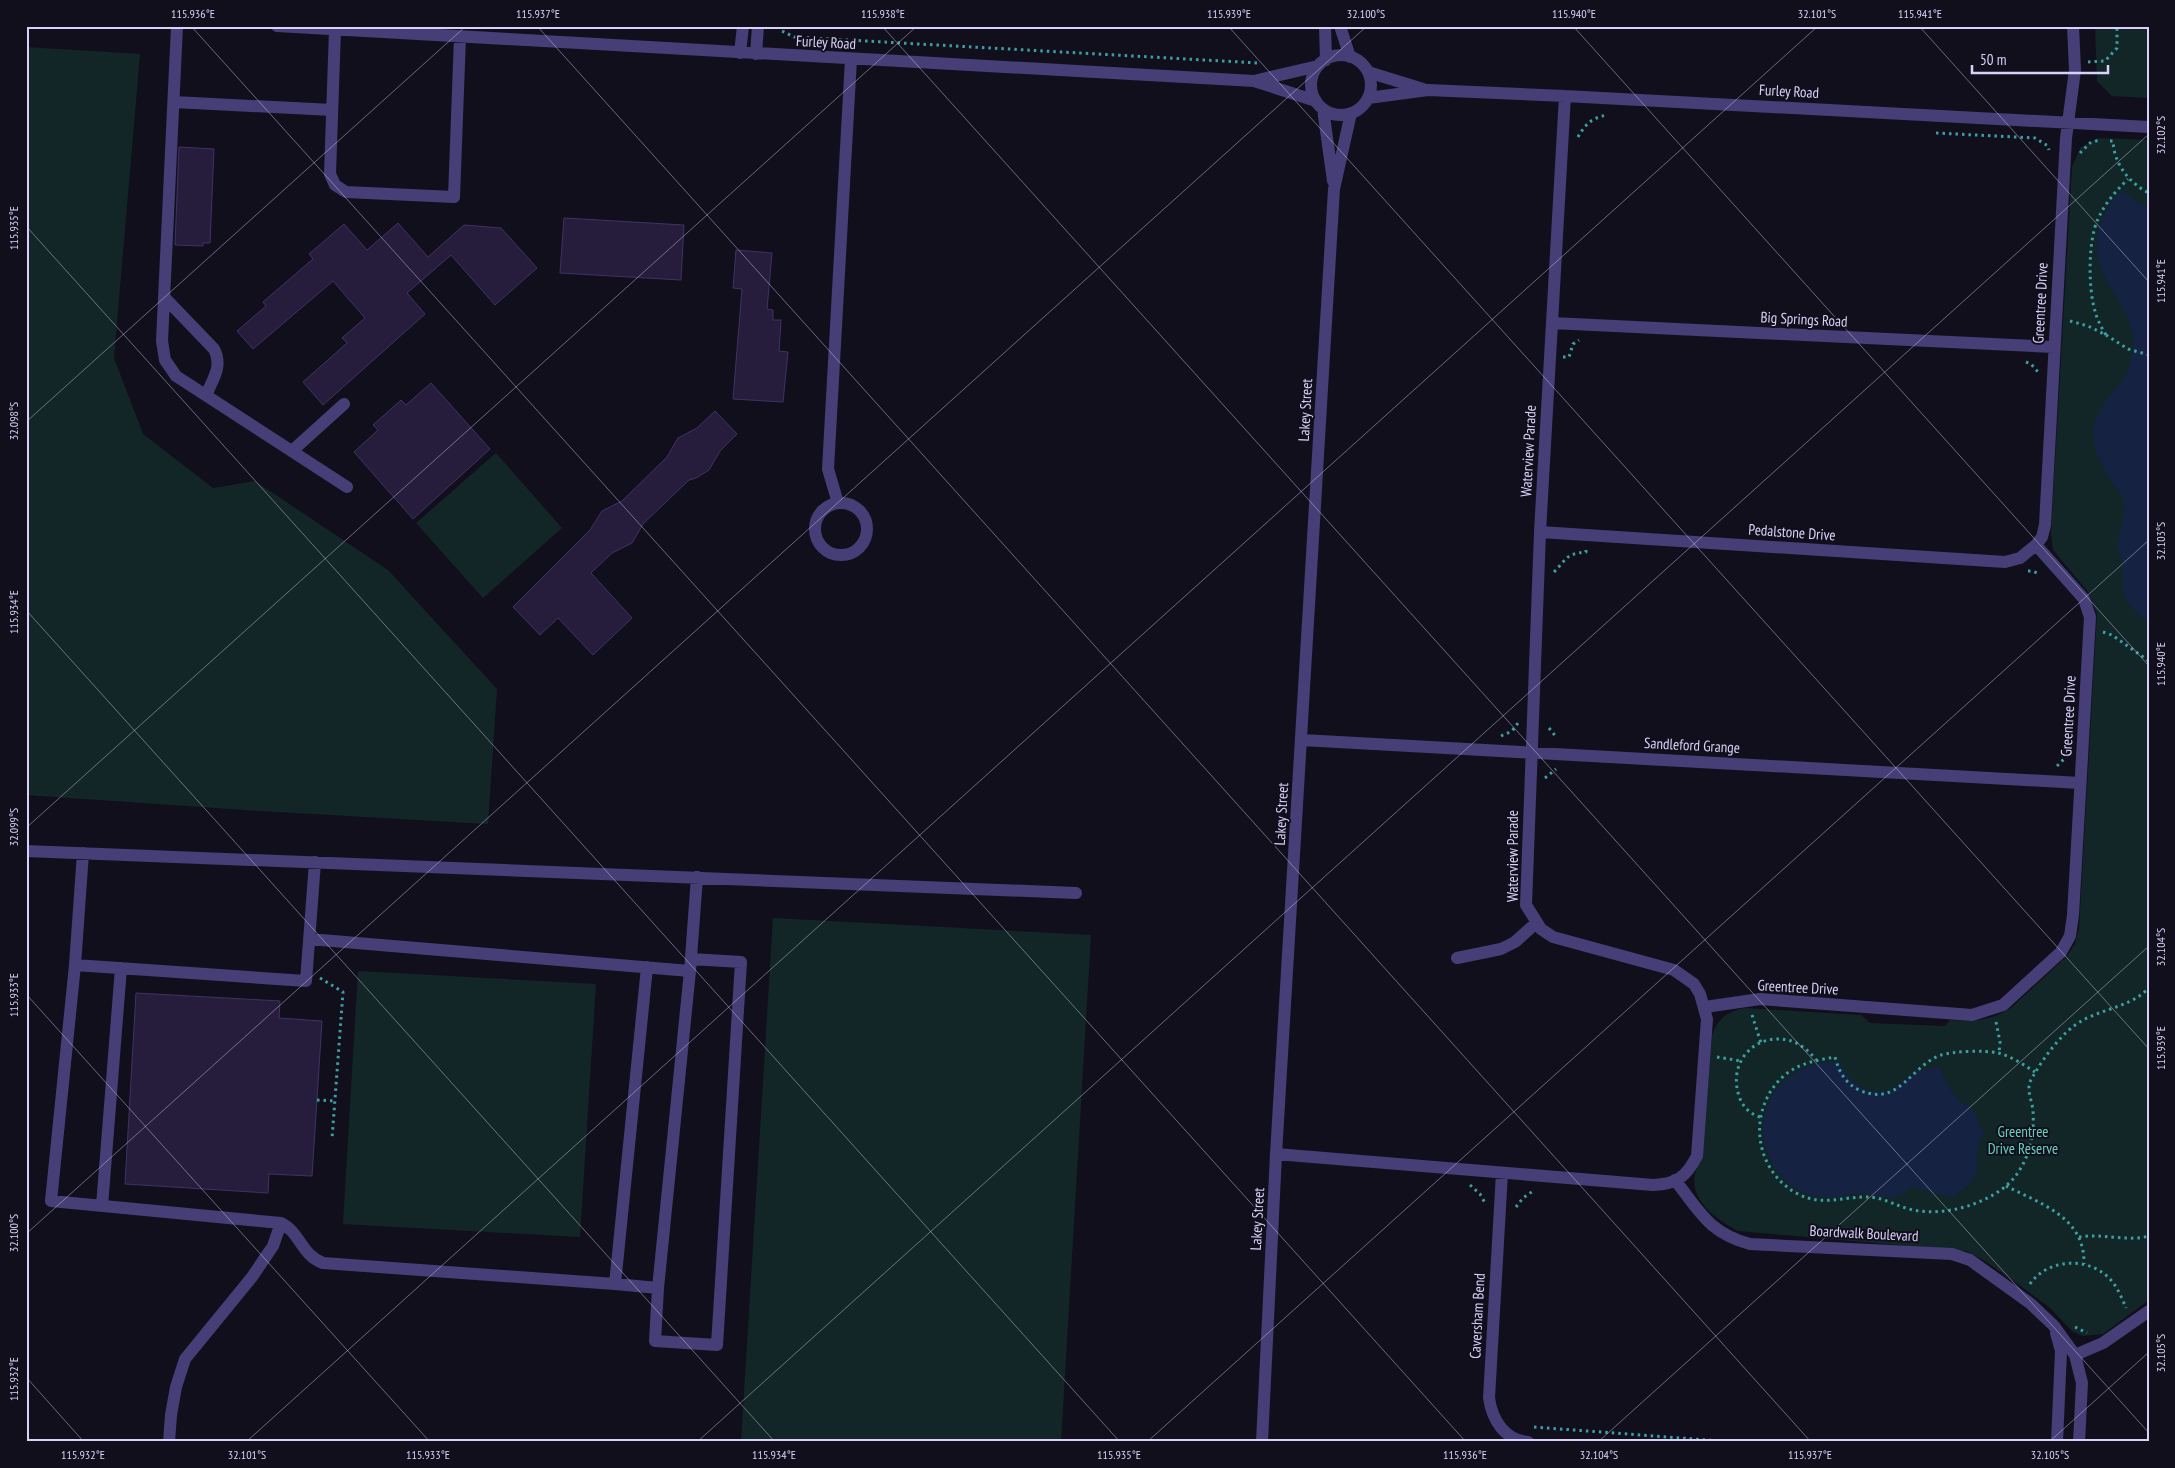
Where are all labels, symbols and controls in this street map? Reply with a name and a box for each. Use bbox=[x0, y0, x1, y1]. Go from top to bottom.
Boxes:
text: 115.936°E bbox=[171, 6, 215, 21]
text: 115.937°E bbox=[516, 6, 560, 21]
text: 115.938°E bbox=[861, 6, 905, 21]
text: 115.939°E bbox=[1207, 6, 1251, 21]
text: 32.100°S bbox=[1347, 6, 1385, 21]
text: 115.940°E bbox=[1552, 6, 1596, 21]
text: 32.101°S bbox=[1798, 6, 1836, 21]
text: 115.941°E bbox=[1898, 6, 1942, 21]
street label: Furley Road bbox=[795, 31, 857, 53]
scale bar bbox=[1972, 42, 2109, 74]
text: 50 m bbox=[1980, 50, 2006, 69]
street label: Furley Road bbox=[1758, 80, 1820, 102]
text: 32.102°S bbox=[2153, 116, 2168, 154]
text: 115.935°E bbox=[6, 206, 21, 250]
text: 115.941°E bbox=[2153, 259, 2168, 303]
street label: Greentree Drive bbox=[2028, 262, 2052, 344]
street label: Big Springs Road bbox=[1760, 307, 1848, 331]
street label: Lakey Street bbox=[1294, 378, 1316, 442]
text: 32.098°S bbox=[6, 402, 21, 440]
street label: Waterview Parade bbox=[1516, 405, 1540, 497]
street label: Pedalstone Drive bbox=[1748, 519, 1836, 545]
text: 32.103°S bbox=[2153, 522, 2168, 560]
text: 115.934°E bbox=[6, 590, 21, 634]
text: 115.940°E bbox=[2153, 642, 2168, 686]
street label: Greentree Drive bbox=[2056, 675, 2080, 757]
street label: Sandleford Grange bbox=[1644, 733, 1740, 757]
street label: Lakey Street bbox=[1270, 782, 1292, 846]
text: 32.099°S bbox=[6, 808, 21, 846]
street label: Waterview Parade bbox=[1503, 810, 1522, 902]
text: 32.104°S bbox=[2153, 928, 2168, 966]
text: 115.933°E bbox=[6, 973, 21, 1017]
street label: Greentree Drive bbox=[1757, 975, 1839, 999]
text: 115.939°E bbox=[2153, 1026, 2168, 1070]
park label: Greentree Drive Reserve bbox=[1988, 1122, 2058, 1158]
street label: Lakey Street bbox=[1246, 1187, 1268, 1251]
text: 32.100°S bbox=[6, 1214, 21, 1252]
street label: Boardwalk Boulevard bbox=[1809, 1221, 1919, 1245]
street label: Caversham Bend bbox=[1465, 1273, 1489, 1359]
text: 32.105°S bbox=[2153, 1334, 2168, 1372]
text: 115.932°E bbox=[6, 1357, 21, 1401]
text: 115.932°E bbox=[61, 1447, 105, 1462]
text: 32.101°S bbox=[228, 1447, 266, 1462]
text: 115.933°E bbox=[406, 1447, 450, 1462]
text: 115.934°E bbox=[752, 1447, 796, 1462]
text: 115.935°E bbox=[1097, 1447, 1141, 1462]
text: 115.936°E bbox=[1443, 1447, 1487, 1462]
text: 32.104°S bbox=[1580, 1447, 1618, 1462]
text: 115.937°E bbox=[1788, 1447, 1832, 1462]
text: 32.105°S bbox=[2031, 1447, 2069, 1462]

